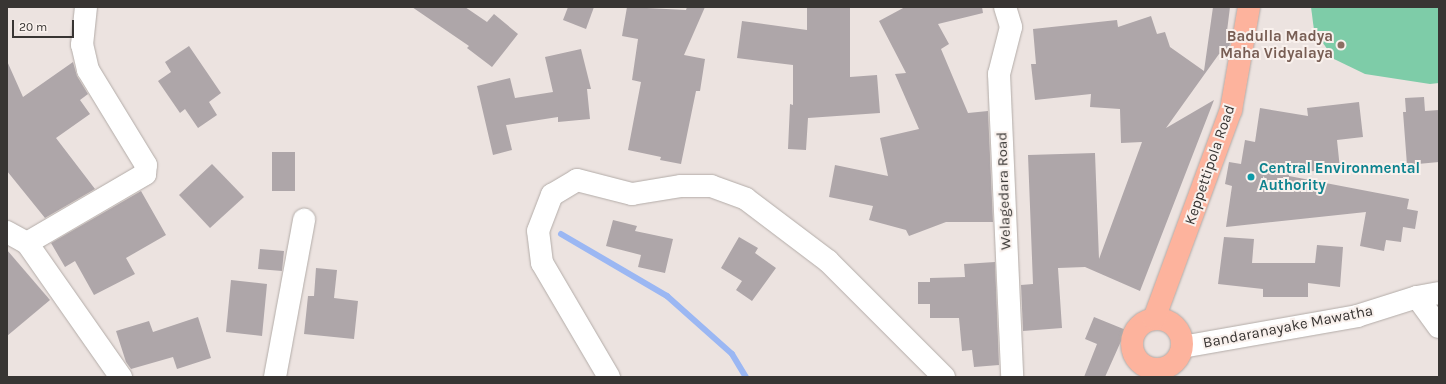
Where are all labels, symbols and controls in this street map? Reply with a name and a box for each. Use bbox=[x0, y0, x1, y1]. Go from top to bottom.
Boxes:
scale bar bbox=[14, 12, 76, 38]
text: 20 m bbox=[19, 20, 47, 34]
place label: Badulla Madya Maha Vidyalaya bbox=[1220, 27, 1333, 62]
marker: Badulla Madya Maha Vidyalaya bbox=[1336, 40, 1346, 50]
street label: Keppettipola Road bbox=[1181, 103, 1239, 227]
street label: Welagedara Road bbox=[993, 132, 1015, 250]
place label: Central Environmental Authority bbox=[1259, 159, 1420, 194]
marker: Central Environmental Authority bbox=[1246, 172, 1256, 182]
street label: Bandaranayake Mawatha bbox=[1201, 302, 1375, 352]

